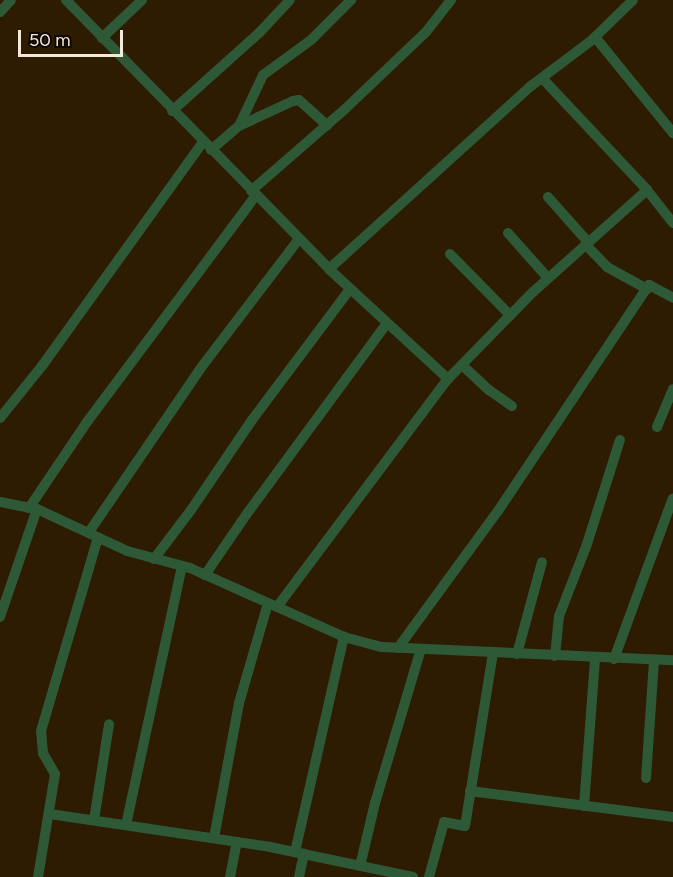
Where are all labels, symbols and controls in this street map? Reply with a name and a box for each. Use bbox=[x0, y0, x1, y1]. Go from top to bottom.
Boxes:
scale bar bbox=[21, 18, 126, 56]
text: 50 m bbox=[29, 29, 71, 51]

